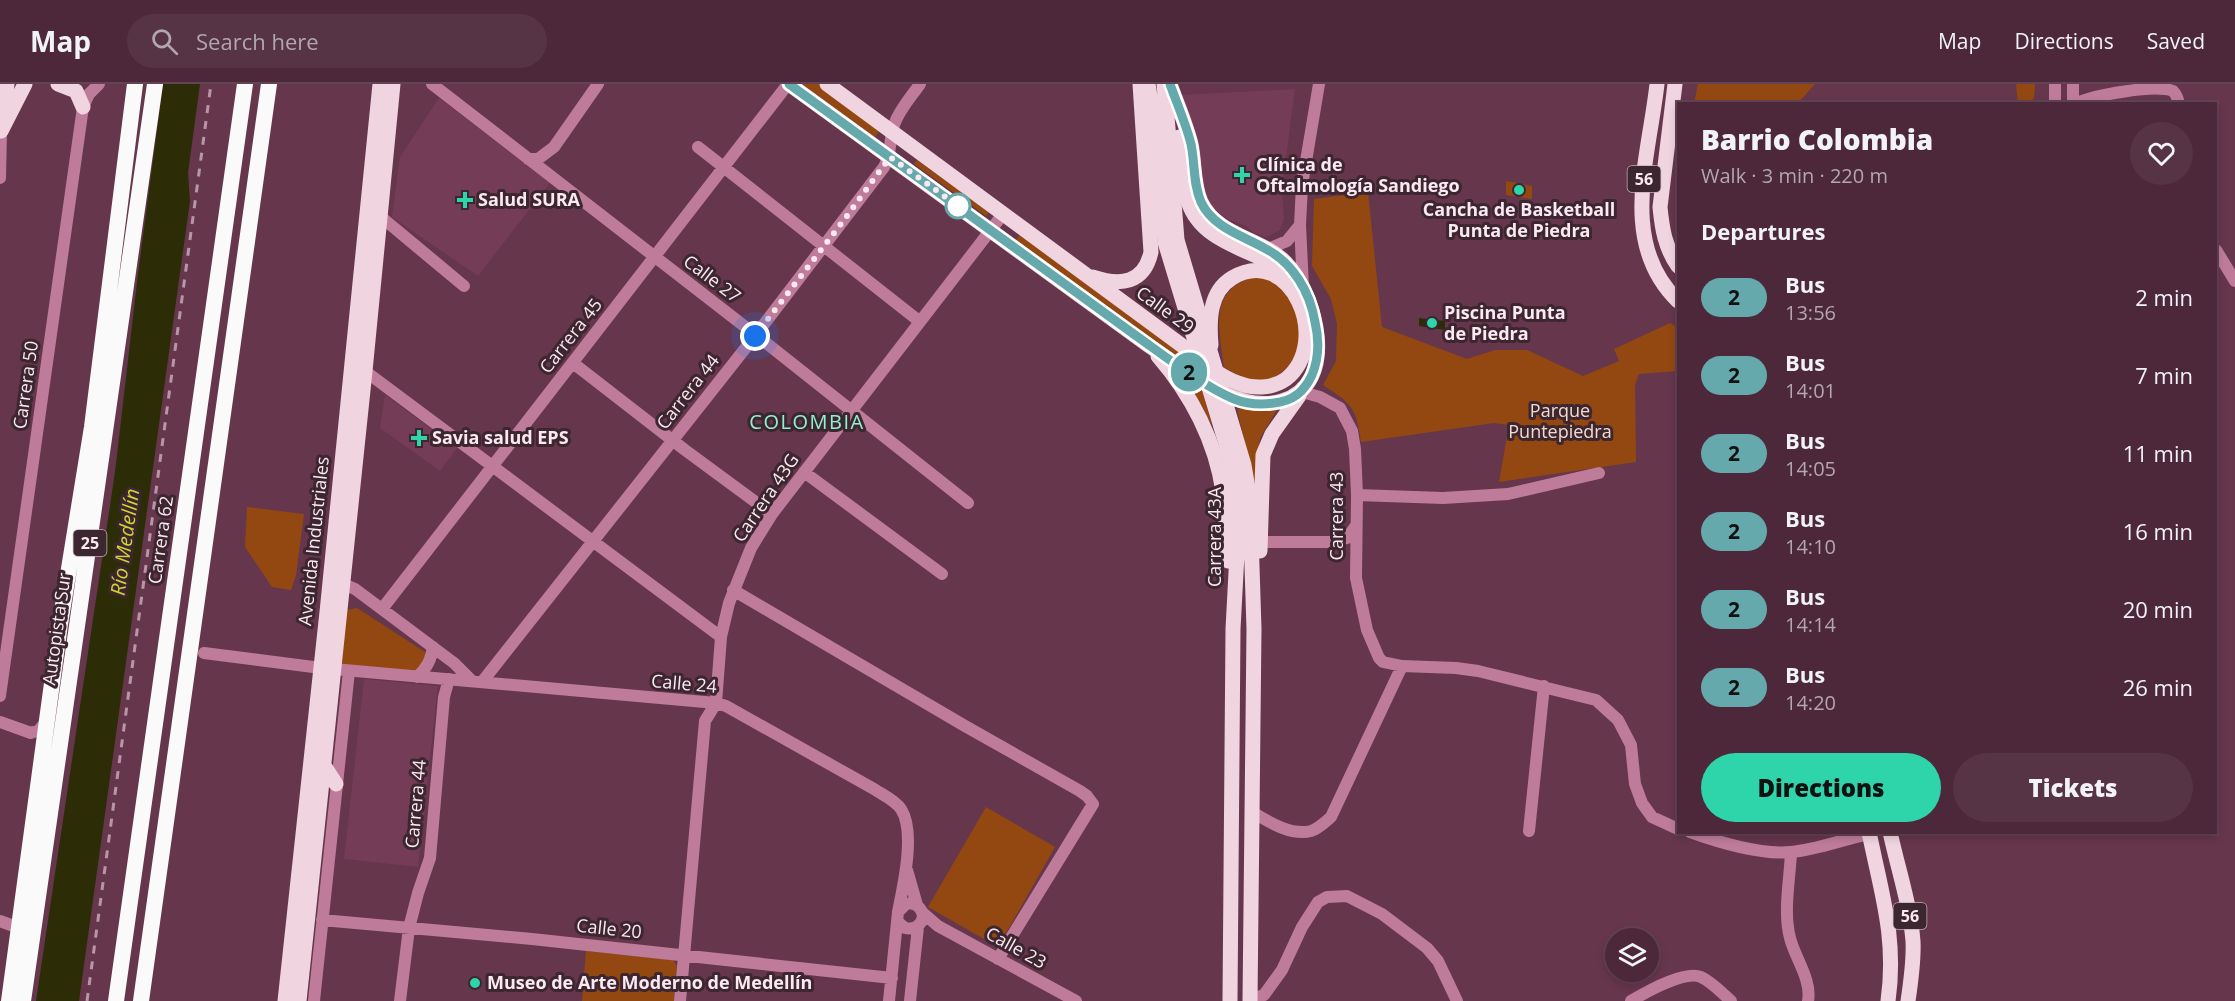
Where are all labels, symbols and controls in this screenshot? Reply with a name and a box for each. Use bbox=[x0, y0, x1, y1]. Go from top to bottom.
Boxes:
search box bbox=[127, 14, 547, 68]
text: Map bbox=[30, 22, 91, 60]
icon: search bbox=[148, 25, 181, 58]
text: Search here bbox=[196, 26, 319, 56]
text: Map bbox=[1938, 27, 1981, 55]
text: Directions bbox=[2014, 27, 2114, 55]
text: Saved bbox=[2147, 27, 2205, 55]
text: Barrio Colombia bbox=[1701, 120, 1933, 158]
button: heart bbox=[2130, 122, 2193, 185]
place label: Clínica de Oftalmología Sandiego bbox=[1256, 152, 1460, 197]
text: Walk · 3 min · 220 m bbox=[1701, 162, 1888, 189]
marker: Clínica de Oftalmología Sandiego bbox=[1233, 166, 1251, 184]
road number: 56 bbox=[1628, 166, 1660, 192]
marker: Cancha de Basketball Punta de Piedra bbox=[1512, 183, 1526, 197]
place label: Salud SURA bbox=[478, 187, 581, 211]
marker: Salud SURA bbox=[456, 191, 474, 209]
unlabelled marker bbox=[945, 193, 971, 219]
place label: Cancha de Basketball Punta de Piedra bbox=[1423, 197, 1615, 242]
text: Departures bbox=[1701, 216, 1825, 246]
street label: Calle 27 bbox=[679, 249, 746, 308]
text: Bus bbox=[1785, 269, 1825, 299]
street label: Calle 29 bbox=[1132, 280, 1199, 338]
text: 2 min bbox=[2135, 282, 2193, 312]
text: 2 bbox=[1728, 283, 1740, 311]
street label: Carrera 45 bbox=[533, 293, 607, 378]
text: 13:56 bbox=[1785, 299, 1836, 326]
place label: Piscina Punta de Piedra bbox=[1444, 300, 1566, 345]
marker: Piscina Punta de Piedra bbox=[1425, 316, 1439, 330]
your location bbox=[740, 321, 770, 351]
street label: Carrera 50 bbox=[7, 339, 43, 430]
text: Bus bbox=[1785, 347, 1825, 377]
street label: Carrera 44 bbox=[650, 349, 724, 434]
line badge: 2 bbox=[1170, 352, 1208, 392]
text: 2 bbox=[1183, 358, 1195, 386]
text: 7 min bbox=[2135, 360, 2193, 390]
text: 2 bbox=[1728, 361, 1740, 389]
text: 14:01 bbox=[1785, 377, 1836, 404]
park label: Parque Puntepiedra bbox=[1508, 398, 1612, 443]
district label: COLOMBIA bbox=[749, 408, 865, 435]
place label: Savia salud EPS bbox=[432, 425, 569, 449]
text: Bus bbox=[1785, 425, 1825, 455]
marker: Savia salud EPS bbox=[410, 429, 428, 447]
text: 11 min bbox=[2123, 438, 2193, 468]
text: 2 bbox=[1728, 439, 1740, 467]
street label: Carrera 43G bbox=[727, 449, 804, 546]
street label: Avenida Industriales bbox=[292, 455, 334, 627]
text: 14:05 bbox=[1785, 455, 1836, 482]
street label: Carrera 43 bbox=[1324, 472, 1348, 560]
street label: Carrera 43A bbox=[1202, 486, 1226, 587]
water label: Río Medellín bbox=[104, 487, 145, 597]
street label: Carrera 62 bbox=[142, 494, 178, 585]
text: Bus bbox=[1785, 503, 1825, 533]
text: 16 min bbox=[2123, 516, 2193, 546]
text: 2 bbox=[1728, 517, 1740, 545]
road number: 25 bbox=[74, 530, 106, 556]
text: 14:10 bbox=[1785, 533, 1836, 560]
street label: Autopista Sur bbox=[36, 571, 76, 687]
text: Bus bbox=[1785, 581, 1825, 611]
text: 20 min bbox=[2123, 594, 2193, 624]
text: 2 bbox=[1728, 595, 1740, 623]
text: 14:14 bbox=[1785, 611, 1836, 638]
text: Bus bbox=[1785, 659, 1825, 689]
street label: Calle 24 bbox=[650, 668, 718, 698]
text: 26 min bbox=[2123, 672, 2193, 702]
text: 2 bbox=[1728, 673, 1740, 701]
text: 14:20 bbox=[1785, 689, 1836, 716]
button: Directions bbox=[1701, 753, 1941, 822]
button: Tickets bbox=[1953, 753, 2193, 822]
street label: Carrera 44 bbox=[399, 759, 431, 849]
road number: 56 bbox=[1894, 903, 1926, 929]
street label: Calle 20 bbox=[575, 913, 643, 943]
street label: Calle 23 bbox=[982, 921, 1051, 974]
map controls bbox=[1605, 928, 1659, 982]
button: layers bbox=[1605, 928, 1659, 982]
place label: Museo de Arte Moderno de Medellín bbox=[487, 970, 812, 994]
marker: Museo de Arte Moderno de Medellín bbox=[468, 976, 482, 990]

